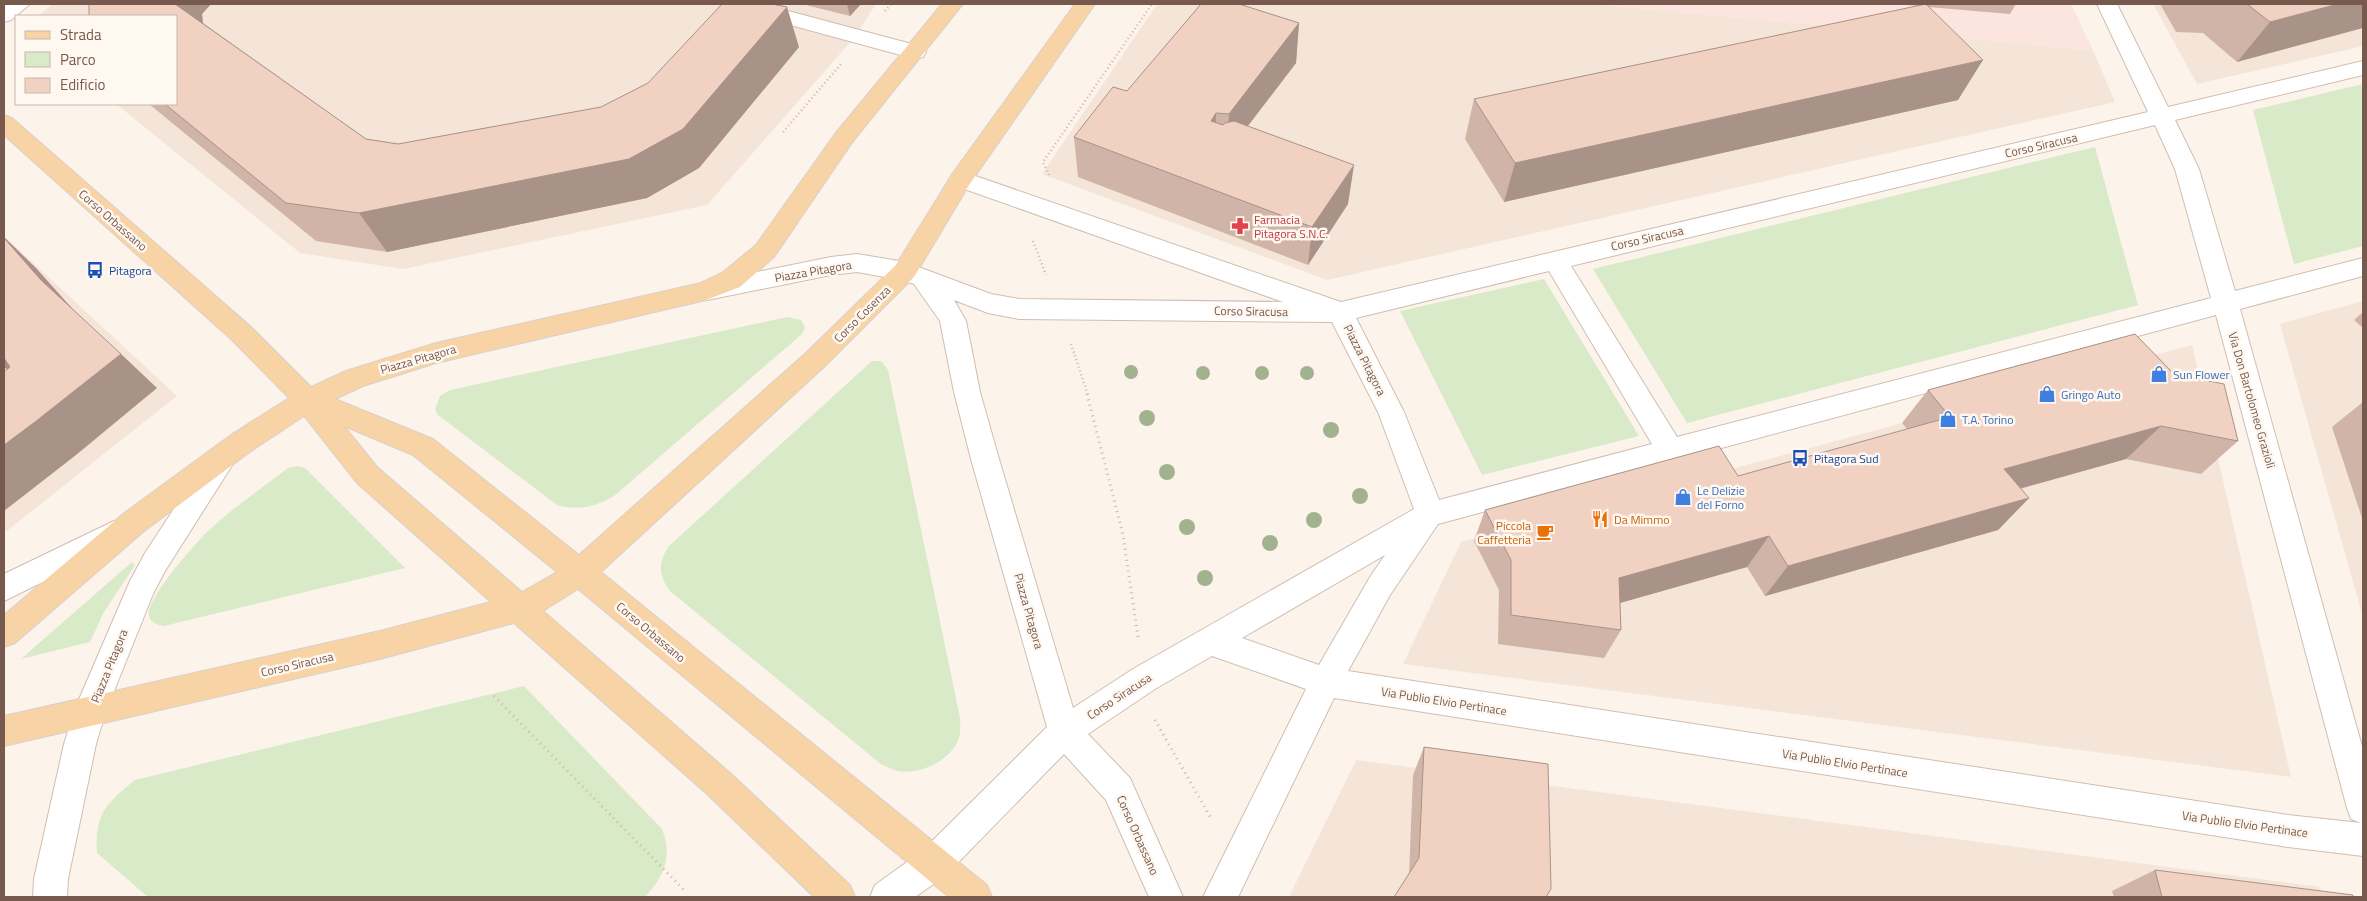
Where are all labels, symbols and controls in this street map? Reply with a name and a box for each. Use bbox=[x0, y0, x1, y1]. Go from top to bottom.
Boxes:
legend bbox=[15, 15, 178, 105]
text: Strada bbox=[60, 23, 102, 46]
text: Parco bbox=[60, 48, 96, 71]
text: Edificio bbox=[60, 73, 105, 96]
street label: Corso Siracusa bbox=[2003, 127, 2079, 163]
street label: Corso Orbassano bbox=[74, 185, 152, 255]
place label: Farmacia Pitagora S.N.C. bbox=[1254, 210, 1328, 243]
pharmacy icon: Farmacia Pitagora S.N.C. bbox=[1230, 216, 1250, 236]
street label: Corso Siracusa bbox=[1609, 220, 1685, 256]
street label: Piazza Pitagora bbox=[773, 255, 853, 287]
bus stop icon: Pitagora bbox=[85, 260, 105, 280]
place label: Pitagora bbox=[109, 261, 152, 280]
street label: Corso Cosenza bbox=[829, 281, 895, 347]
street label: Corso Siracusa bbox=[1214, 301, 1288, 321]
street label: Piazza Pitagora bbox=[1339, 321, 1391, 399]
street label: Via Don Bartolomeo Grazioli bbox=[2223, 330, 2281, 470]
street label: Piazza Pitagora bbox=[378, 339, 458, 379]
shop icon: Sun Flower bbox=[2149, 364, 2169, 384]
place label: Sun Flower bbox=[2173, 365, 2230, 384]
shop icon: Gringo Auto bbox=[2037, 384, 2057, 404]
place label: Gringo Auto bbox=[2061, 385, 2121, 404]
shop icon: T.A. Torino bbox=[1938, 409, 1958, 429]
place label: T.A. Torino bbox=[1962, 410, 2014, 429]
bus stop icon: Pitagora Sud bbox=[1790, 448, 1810, 468]
place label: Pitagora Sud bbox=[1814, 449, 1879, 468]
place label: Le Delizie del Forno bbox=[1697, 481, 1745, 514]
shop icon: Le Delizie del Forno bbox=[1673, 487, 1693, 507]
restaurant icon: Da Mimmo bbox=[1590, 509, 1610, 529]
place label: Da Mimmo bbox=[1614, 510, 1670, 529]
place label: Piccola Caffetteria bbox=[1477, 516, 1531, 549]
cafe icon: Piccola Caffetteria bbox=[1535, 522, 1555, 542]
street label: Piazza Pitagora bbox=[1009, 571, 1049, 651]
street label: Corso Orbassano bbox=[612, 597, 690, 667]
street label: Piazza Pitagora bbox=[86, 626, 132, 706]
street label: Corso Siracusa bbox=[259, 646, 335, 682]
street label: Corso Siracusa bbox=[1083, 668, 1155, 724]
street label: Via Publio Elvio Pertinace bbox=[1380, 682, 1508, 720]
street label: Via Publio Elvio Pertinace bbox=[1781, 744, 1909, 782]
street label: Corso Orbassano bbox=[1112, 792, 1164, 878]
street label: Via Publio Elvio Pertinace bbox=[2181, 806, 2309, 842]

